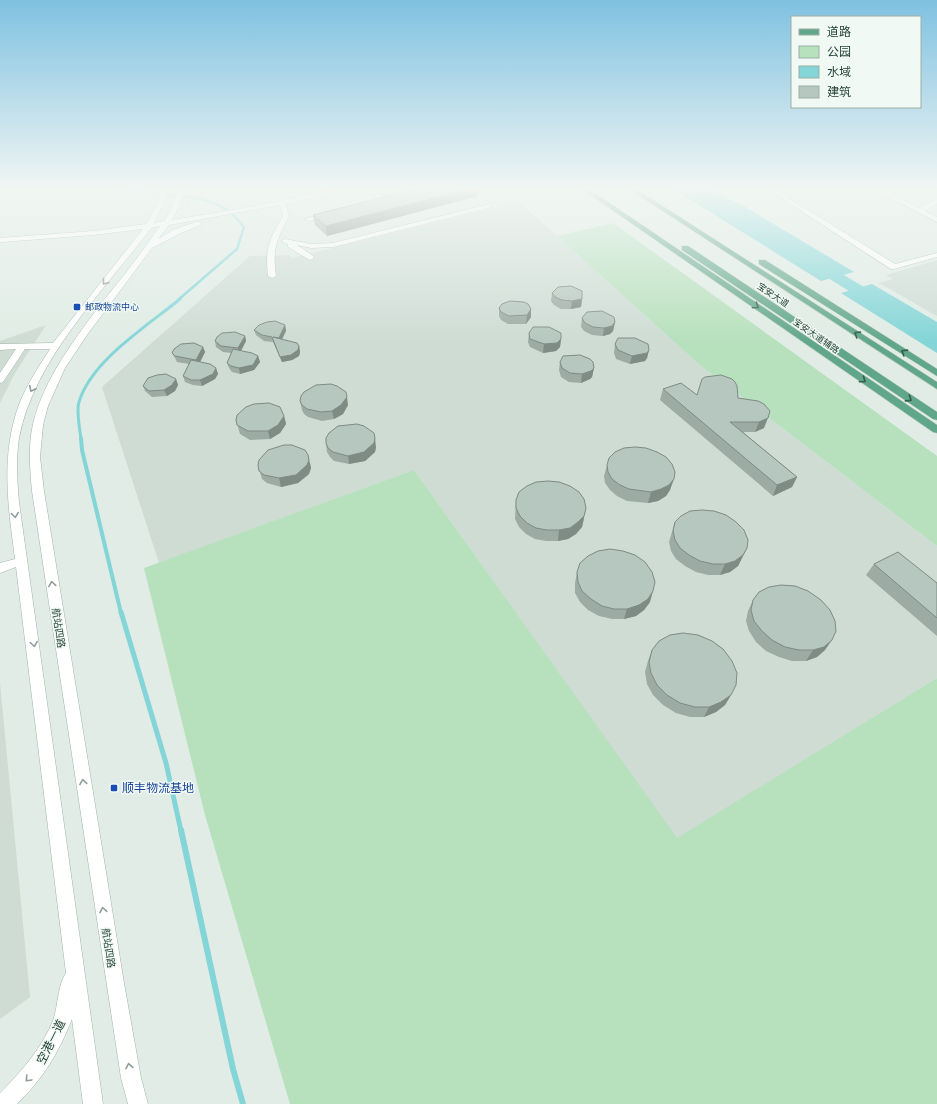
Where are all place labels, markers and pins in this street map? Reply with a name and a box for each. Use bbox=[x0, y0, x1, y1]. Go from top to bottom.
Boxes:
place label: 邮政物流中心 bbox=[85, 300, 139, 313]
marker: 邮政物流中心 bbox=[72, 302, 82, 312]
place label: 顺丰物流基地 bbox=[122, 779, 194, 796]
marker: 顺丰物流基地 bbox=[109, 783, 119, 793]

